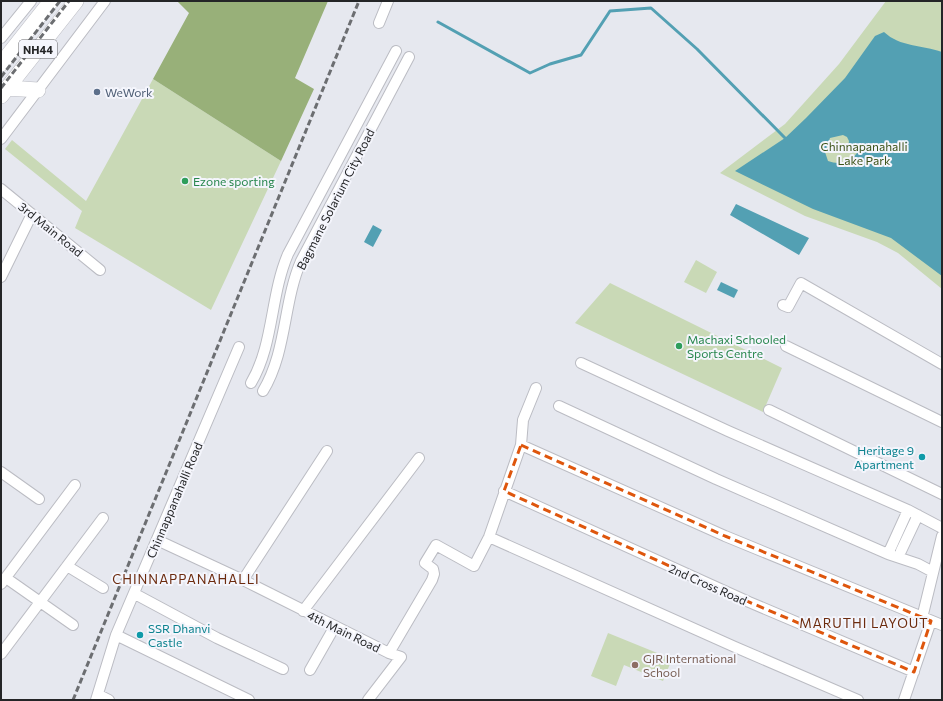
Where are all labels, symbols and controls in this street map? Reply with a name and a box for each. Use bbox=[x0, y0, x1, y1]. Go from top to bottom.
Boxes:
road number: NH44 bbox=[19, 40, 57, 58]
place label: WeWork bbox=[105, 85, 153, 99]
marker: WeWork bbox=[92, 87, 102, 97]
street label: Bagmane Solarium City Road bbox=[293, 126, 377, 272]
park label: Chinnapanahalli Lake Park bbox=[820, 139, 908, 167]
place label: Ezone sporting bbox=[193, 174, 275, 188]
marker: Ezone sporting bbox=[180, 176, 190, 186]
street label: 3rd Main Road bbox=[16, 199, 86, 259]
place label: Machaxi Schooled Sports Centre bbox=[687, 332, 786, 360]
marker: Machaxi Schooled Sports Centre bbox=[674, 341, 684, 351]
street label: Chinnappanahalli Road bbox=[143, 440, 205, 560]
place label: Heritage 9 Apartment bbox=[854, 443, 914, 471]
marker: Heritage 9 Apartment bbox=[917, 452, 927, 462]
street label: 2nd Cross Road bbox=[667, 561, 749, 607]
district label: CHINNAPPANAHALLI bbox=[112, 571, 260, 587]
street label: 4th Main Road bbox=[305, 607, 383, 655]
district label: MARUTHI LAYOUT bbox=[799, 615, 929, 631]
place label: SSR Dhanvi Castle bbox=[148, 621, 210, 649]
marker: SSR Dhanvi Castle bbox=[135, 630, 145, 640]
place label: GJR International School bbox=[643, 651, 736, 679]
marker: GJR International School bbox=[630, 660, 640, 670]

